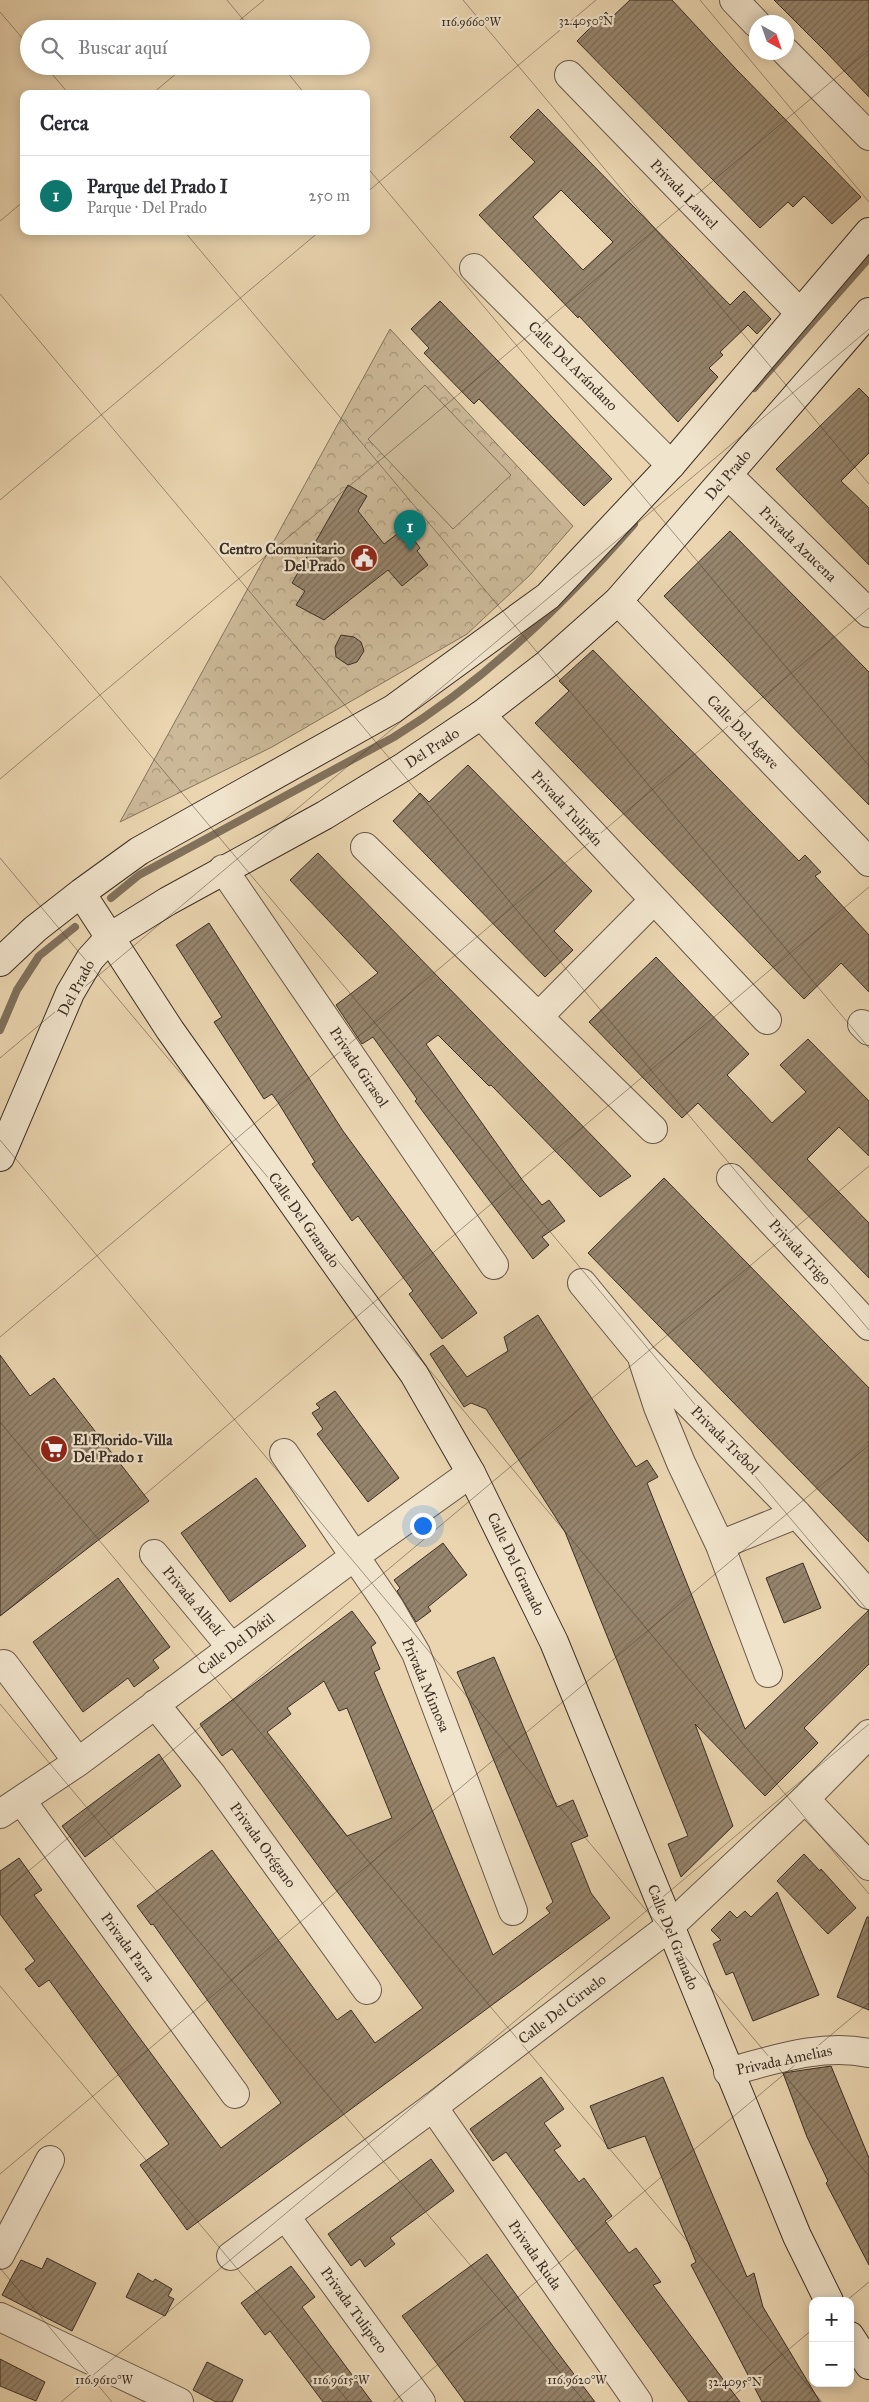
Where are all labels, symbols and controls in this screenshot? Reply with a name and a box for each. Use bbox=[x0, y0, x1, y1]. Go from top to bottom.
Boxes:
text: 32.4050°N bbox=[559, 14, 613, 28]
text: 116.9660°W bbox=[441, 15, 501, 29]
north arrow bbox=[749, 15, 794, 60]
search box bbox=[20, 20, 370, 75]
icon: search bbox=[38, 34, 66, 62]
text: Buscar aquí bbox=[78, 36, 167, 59]
text: Cerca bbox=[40, 110, 89, 136]
street label: Privada Laurel bbox=[646, 155, 722, 233]
text: Parque del Prado I bbox=[87, 175, 228, 198]
text: 1 bbox=[53, 186, 59, 205]
text: 250 m bbox=[309, 186, 350, 205]
text: Parque · Del Prado bbox=[87, 198, 207, 217]
street label: Calle Del Arándano bbox=[524, 317, 622, 415]
street label: Del Prado bbox=[701, 446, 755, 504]
street label: Privada Azucena bbox=[756, 503, 841, 586]
pin: 1 bbox=[394, 510, 426, 551]
place label: Centro Comunitario Del Prado bbox=[219, 540, 345, 575]
public building icon: Centro Comunitario Del Prado bbox=[349, 543, 379, 573]
street label: Calle Del Agave bbox=[703, 691, 783, 773]
street label: Del Prado bbox=[401, 724, 463, 772]
street label: Privada Tulipán bbox=[527, 766, 607, 850]
street label: Del Prado bbox=[54, 957, 98, 1019]
street label: Privada Girasol bbox=[326, 1023, 393, 1111]
street label: Calle Del Granado bbox=[264, 1169, 344, 1271]
street label: Privada Trigo bbox=[765, 1216, 835, 1289]
street label: Privada Trébol bbox=[687, 1402, 764, 1479]
place label: El Florido-Villa Del Prado 1 bbox=[73, 1431, 173, 1466]
supermarket icon: El Florido-Villa Del Prado 1 bbox=[39, 1434, 69, 1464]
street label: Calle Del Granado bbox=[483, 1510, 549, 1619]
your location bbox=[410, 1513, 436, 1539]
street label: Privada Alhelí bbox=[159, 1562, 228, 1640]
street label: Calle Del Dátil bbox=[194, 1609, 279, 1679]
street label: Privada Mimosa bbox=[398, 1635, 454, 1735]
street label: Privada Orégano bbox=[226, 1799, 300, 1891]
street label: Calle Del Granado bbox=[644, 1882, 702, 1993]
street label: Privada Parra bbox=[97, 1909, 159, 1986]
street label: Calle Del Ciruelo bbox=[514, 1970, 610, 2048]
street label: Privada Amelias bbox=[734, 2041, 834, 2079]
street label: Privada Ruda bbox=[504, 2217, 566, 2294]
street label: Privada Tulipero bbox=[317, 2264, 391, 2357]
map controls bbox=[809, 2297, 854, 2387]
button: + bbox=[809, 2297, 854, 2342]
button: − bbox=[809, 2342, 854, 2387]
text: 116.9610°W bbox=[75, 2373, 134, 2387]
text: 116.9615°W bbox=[313, 2373, 370, 2387]
text: 116.9620°W bbox=[547, 2373, 607, 2387]
text: 32.4095°N bbox=[708, 2375, 762, 2389]

